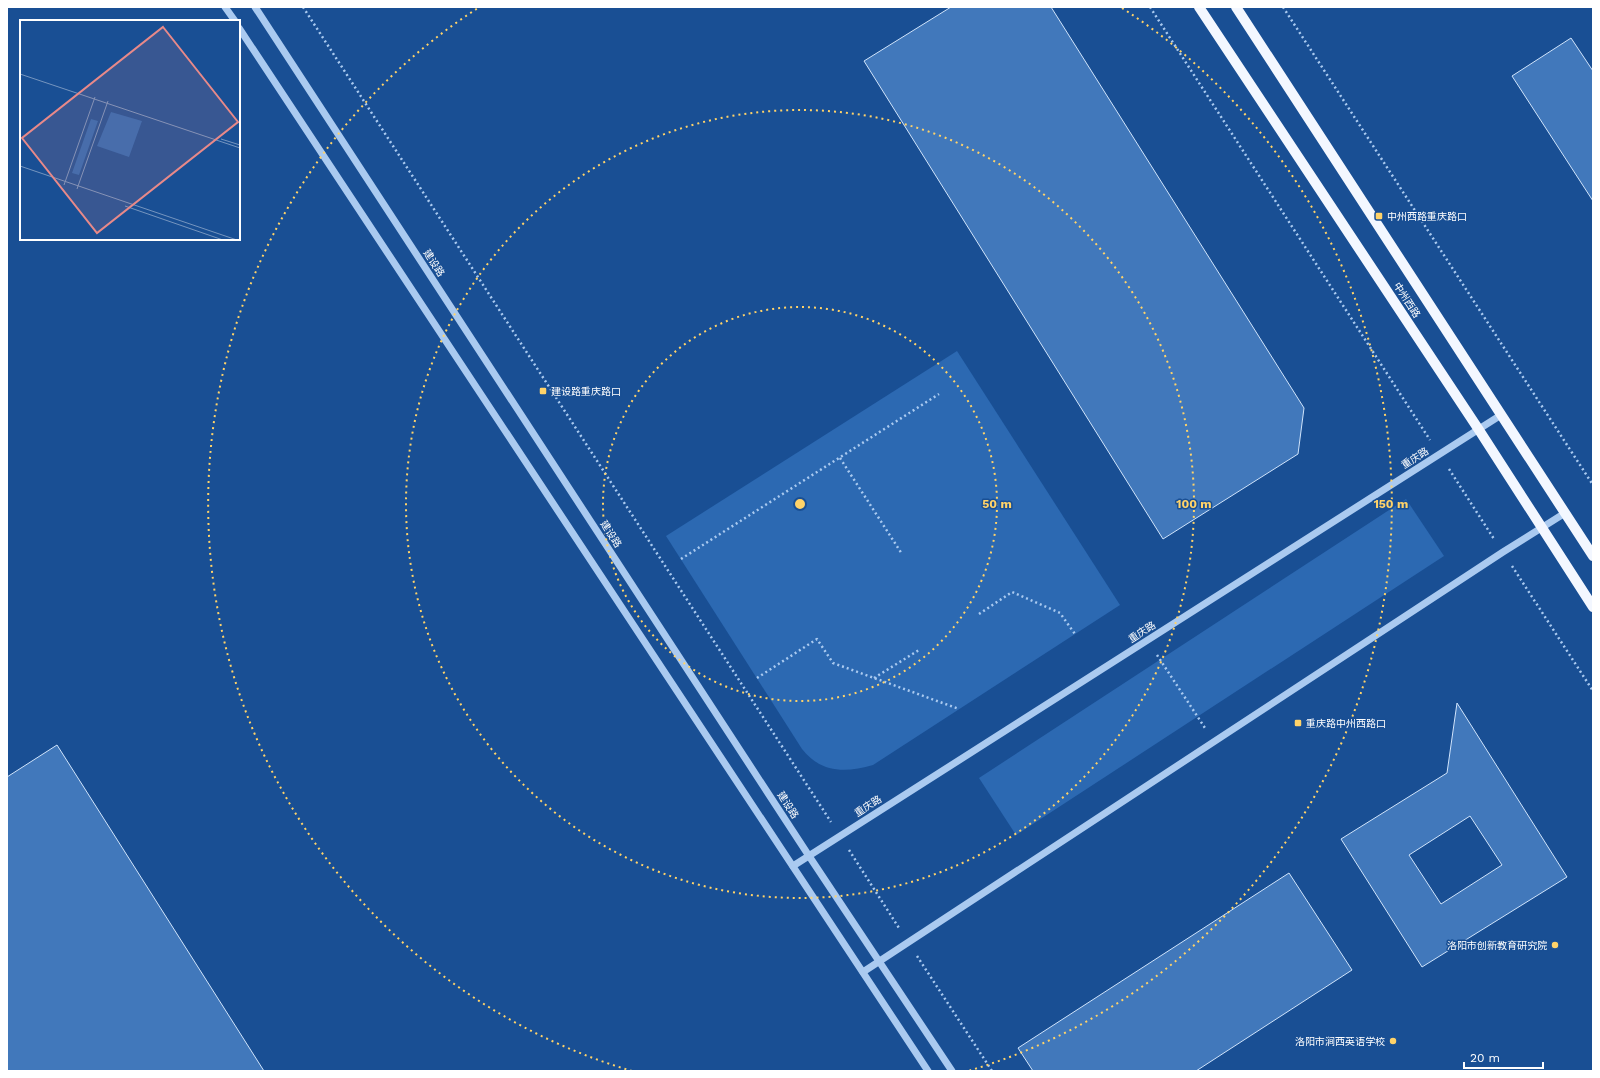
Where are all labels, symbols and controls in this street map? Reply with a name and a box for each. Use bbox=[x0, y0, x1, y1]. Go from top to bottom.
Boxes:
inset map bbox=[20, 20, 240, 240]
marker: 中州西路重庆路口 bbox=[1374, 211, 1384, 221]
place label: 中州西路重庆路口 bbox=[1387, 211, 1467, 222]
street label: 建设路 bbox=[421, 247, 447, 279]
street label: 中州西路 bbox=[1391, 280, 1423, 320]
marker: 建设路重庆路口 bbox=[538, 386, 548, 396]
place label: 建设路重庆路口 bbox=[551, 386, 621, 397]
street label: 重庆路 bbox=[1399, 445, 1431, 471]
centre of rings bbox=[793, 497, 807, 511]
text: 50 m bbox=[982, 497, 1012, 511]
text: 100 m bbox=[1176, 497, 1212, 511]
text: 150 m bbox=[1374, 497, 1408, 511]
street label: 建设路 bbox=[598, 518, 624, 550]
street label: 重庆路 bbox=[1126, 619, 1158, 645]
marker: 重庆路中州西路口 bbox=[1293, 718, 1303, 728]
place label: 重庆路中州西路口 bbox=[1306, 718, 1386, 729]
street label: 建设路 bbox=[775, 789, 801, 821]
street label: 重庆路 bbox=[852, 793, 884, 819]
place label: 洛阳市创新教育研究院 bbox=[1447, 940, 1547, 951]
marker: 洛阳市创新教育研究院 bbox=[1550, 940, 1560, 950]
place label: 洛阳市涧西英语学校 bbox=[1295, 1036, 1385, 1047]
marker: 洛阳市涧西英语学校 bbox=[1388, 1036, 1398, 1046]
scale bar bbox=[1464, 1044, 1543, 1070]
text: 20 m bbox=[1470, 1051, 1500, 1065]

